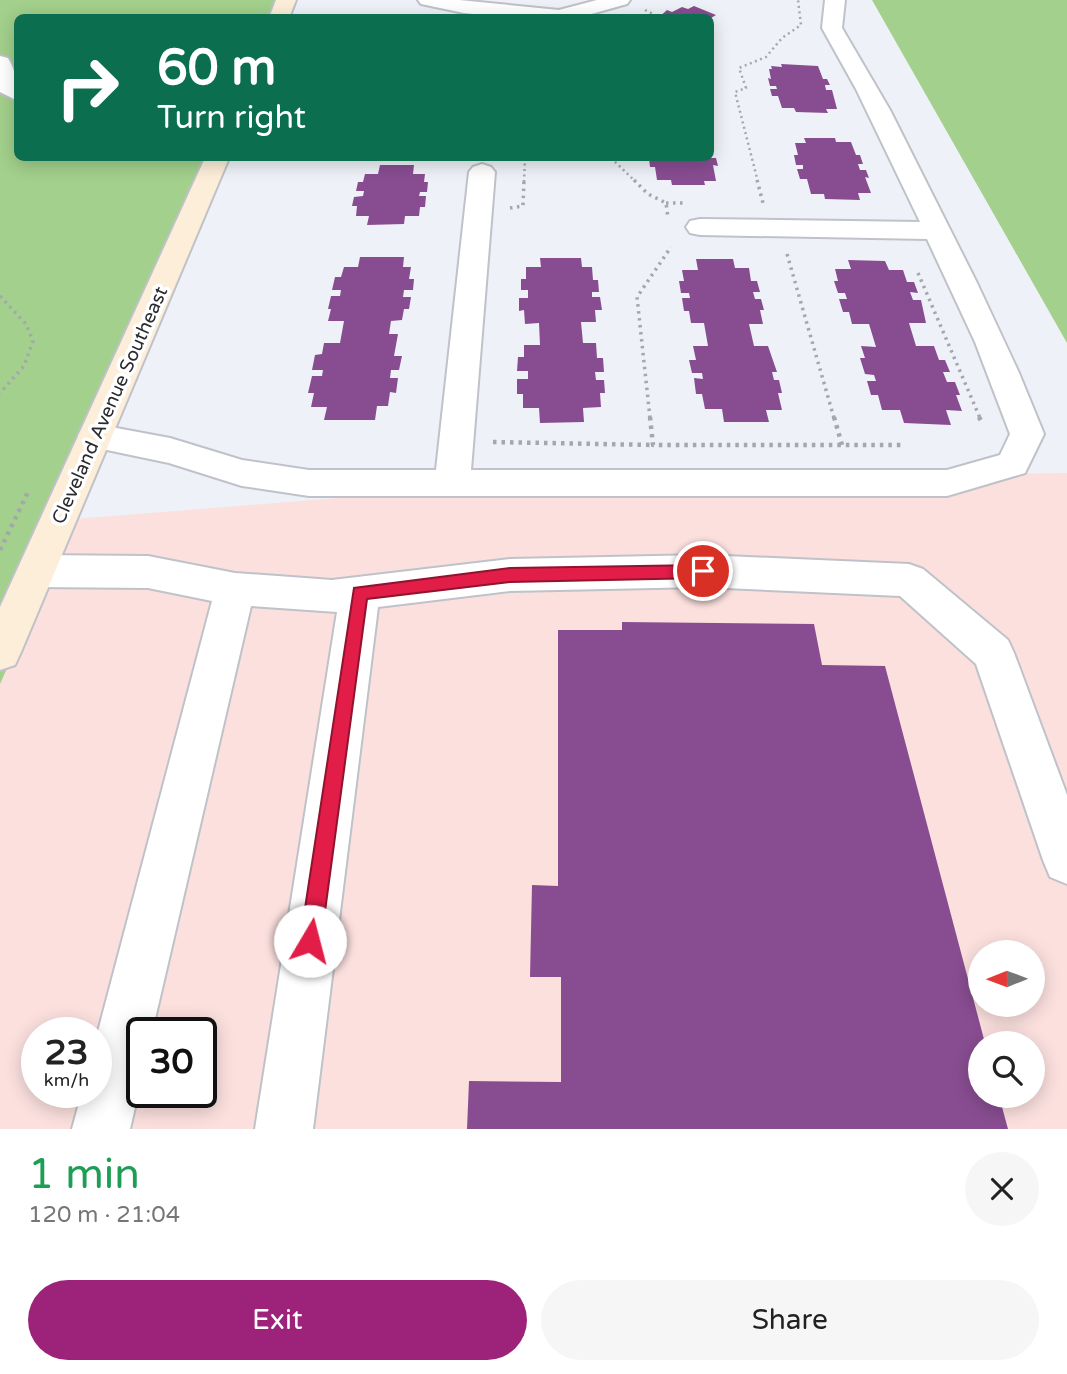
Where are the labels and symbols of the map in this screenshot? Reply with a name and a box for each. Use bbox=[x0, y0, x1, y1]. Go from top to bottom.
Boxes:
street label: Cleveland Avenue Southeast bbox=[47, 283, 172, 528]
pin bbox=[673, 541, 733, 601]
position arrow bbox=[273, 904, 347, 978]
north arrow bbox=[968, 940, 1045, 1017]
speed limit sign: 30 bbox=[126, 1017, 217, 1108]

